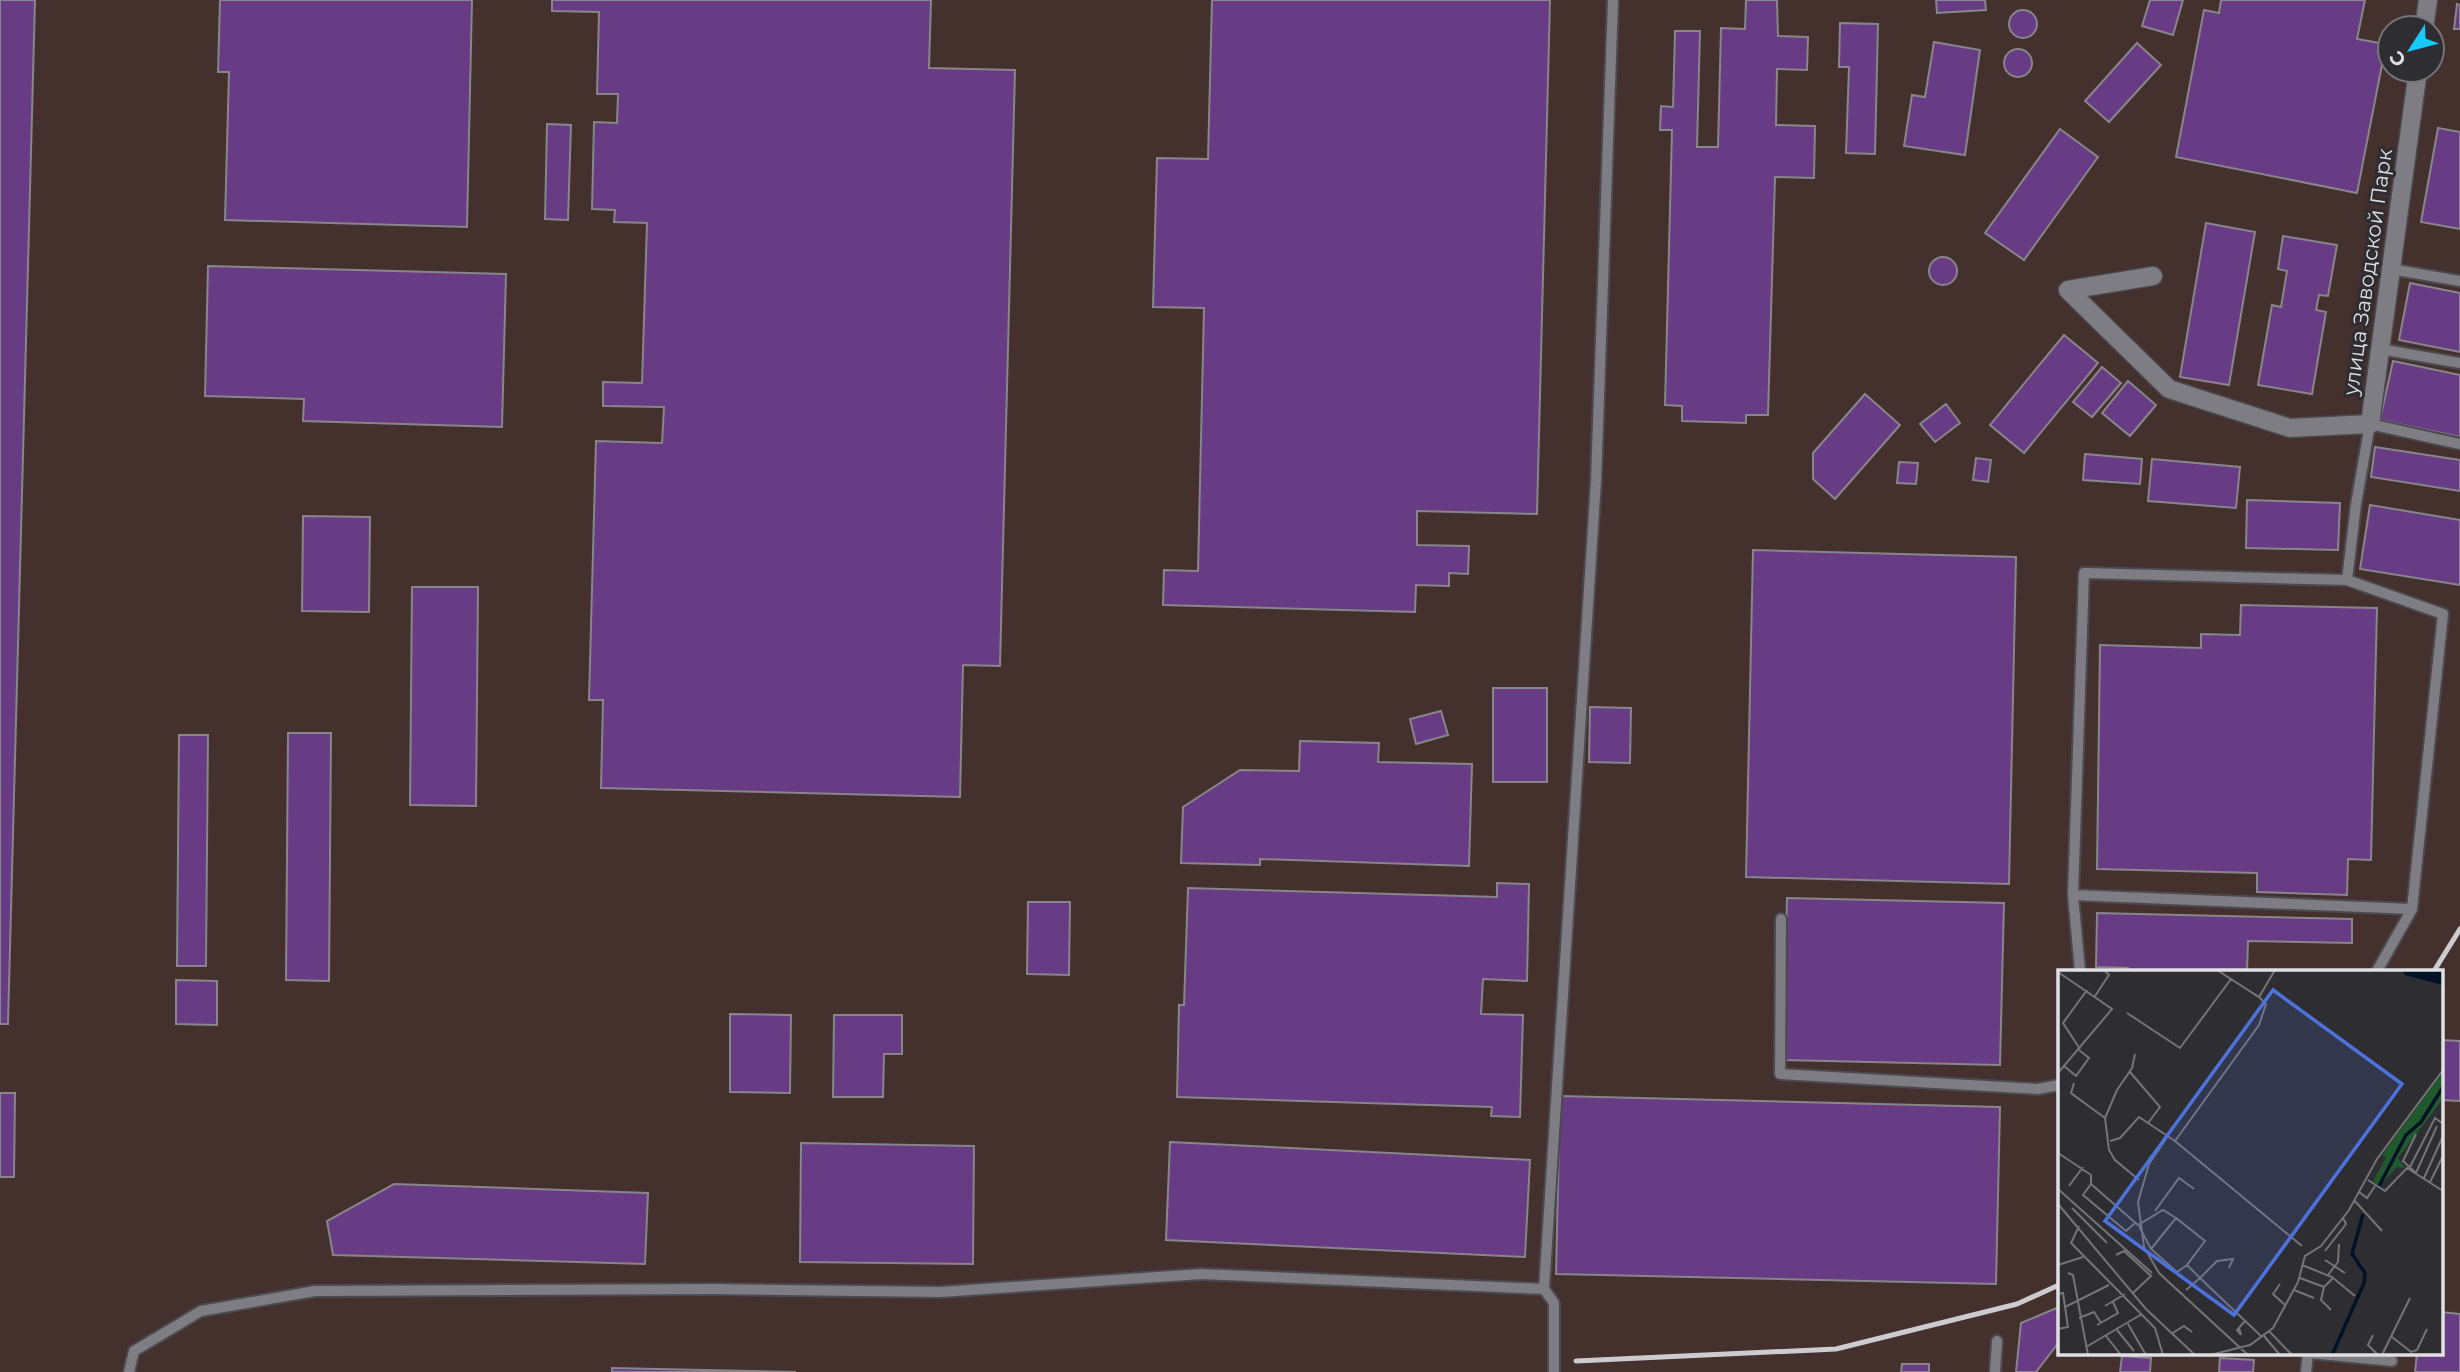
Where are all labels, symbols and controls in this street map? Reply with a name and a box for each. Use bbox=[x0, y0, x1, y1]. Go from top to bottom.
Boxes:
north arrow bbox=[2376, 14, 2446, 84]
text: С bbox=[2384, 46, 2411, 71]
street label: улица Заводской Парк bbox=[2338, 147, 2397, 398]
inset map bbox=[2058, 970, 2442, 1354]

